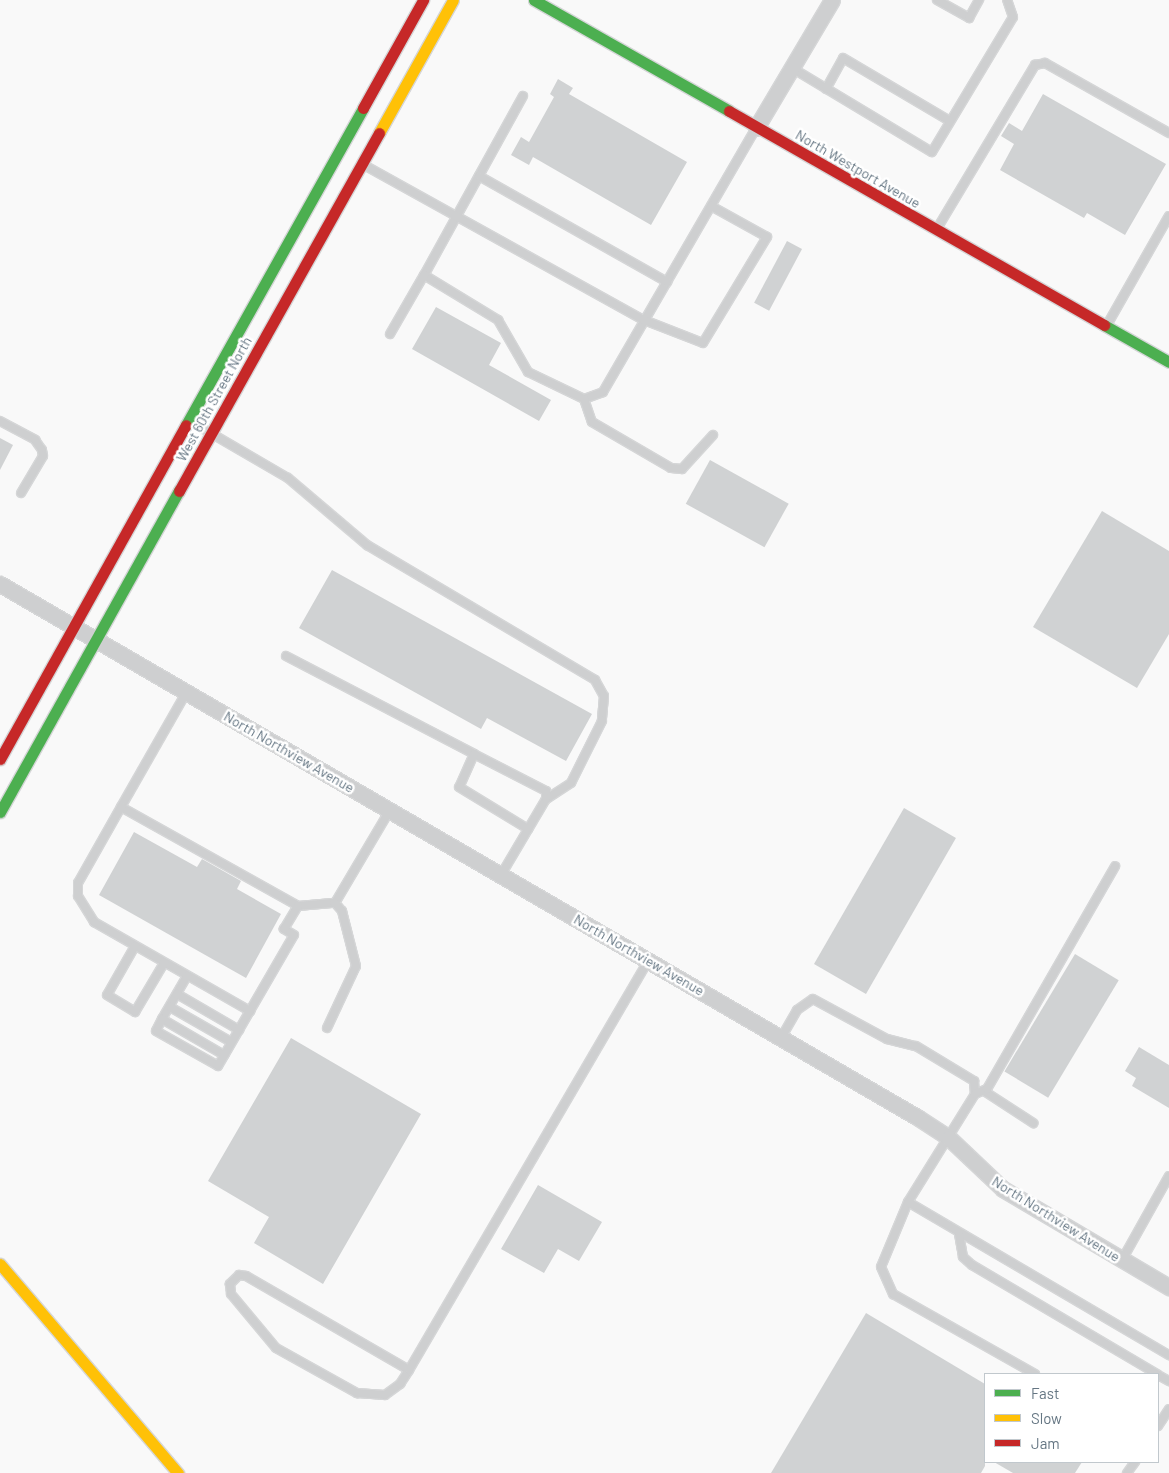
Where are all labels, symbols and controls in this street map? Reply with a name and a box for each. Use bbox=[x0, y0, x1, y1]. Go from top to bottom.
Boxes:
street label: North Westport Avenue bbox=[793, 126, 923, 212]
street label: West 60th Street North bbox=[173, 334, 255, 464]
street label: North Northview Avenue bbox=[221, 708, 357, 796]
street label: North Northview Avenue bbox=[571, 911, 707, 999]
street label: North Northview Avenue bbox=[989, 1173, 1123, 1265]
legend bbox=[984, 1373, 1159, 1463]
text: Fast bbox=[1031, 1384, 1059, 1402]
text: Slow bbox=[1031, 1409, 1062, 1427]
text: Jam bbox=[1031, 1434, 1060, 1452]

